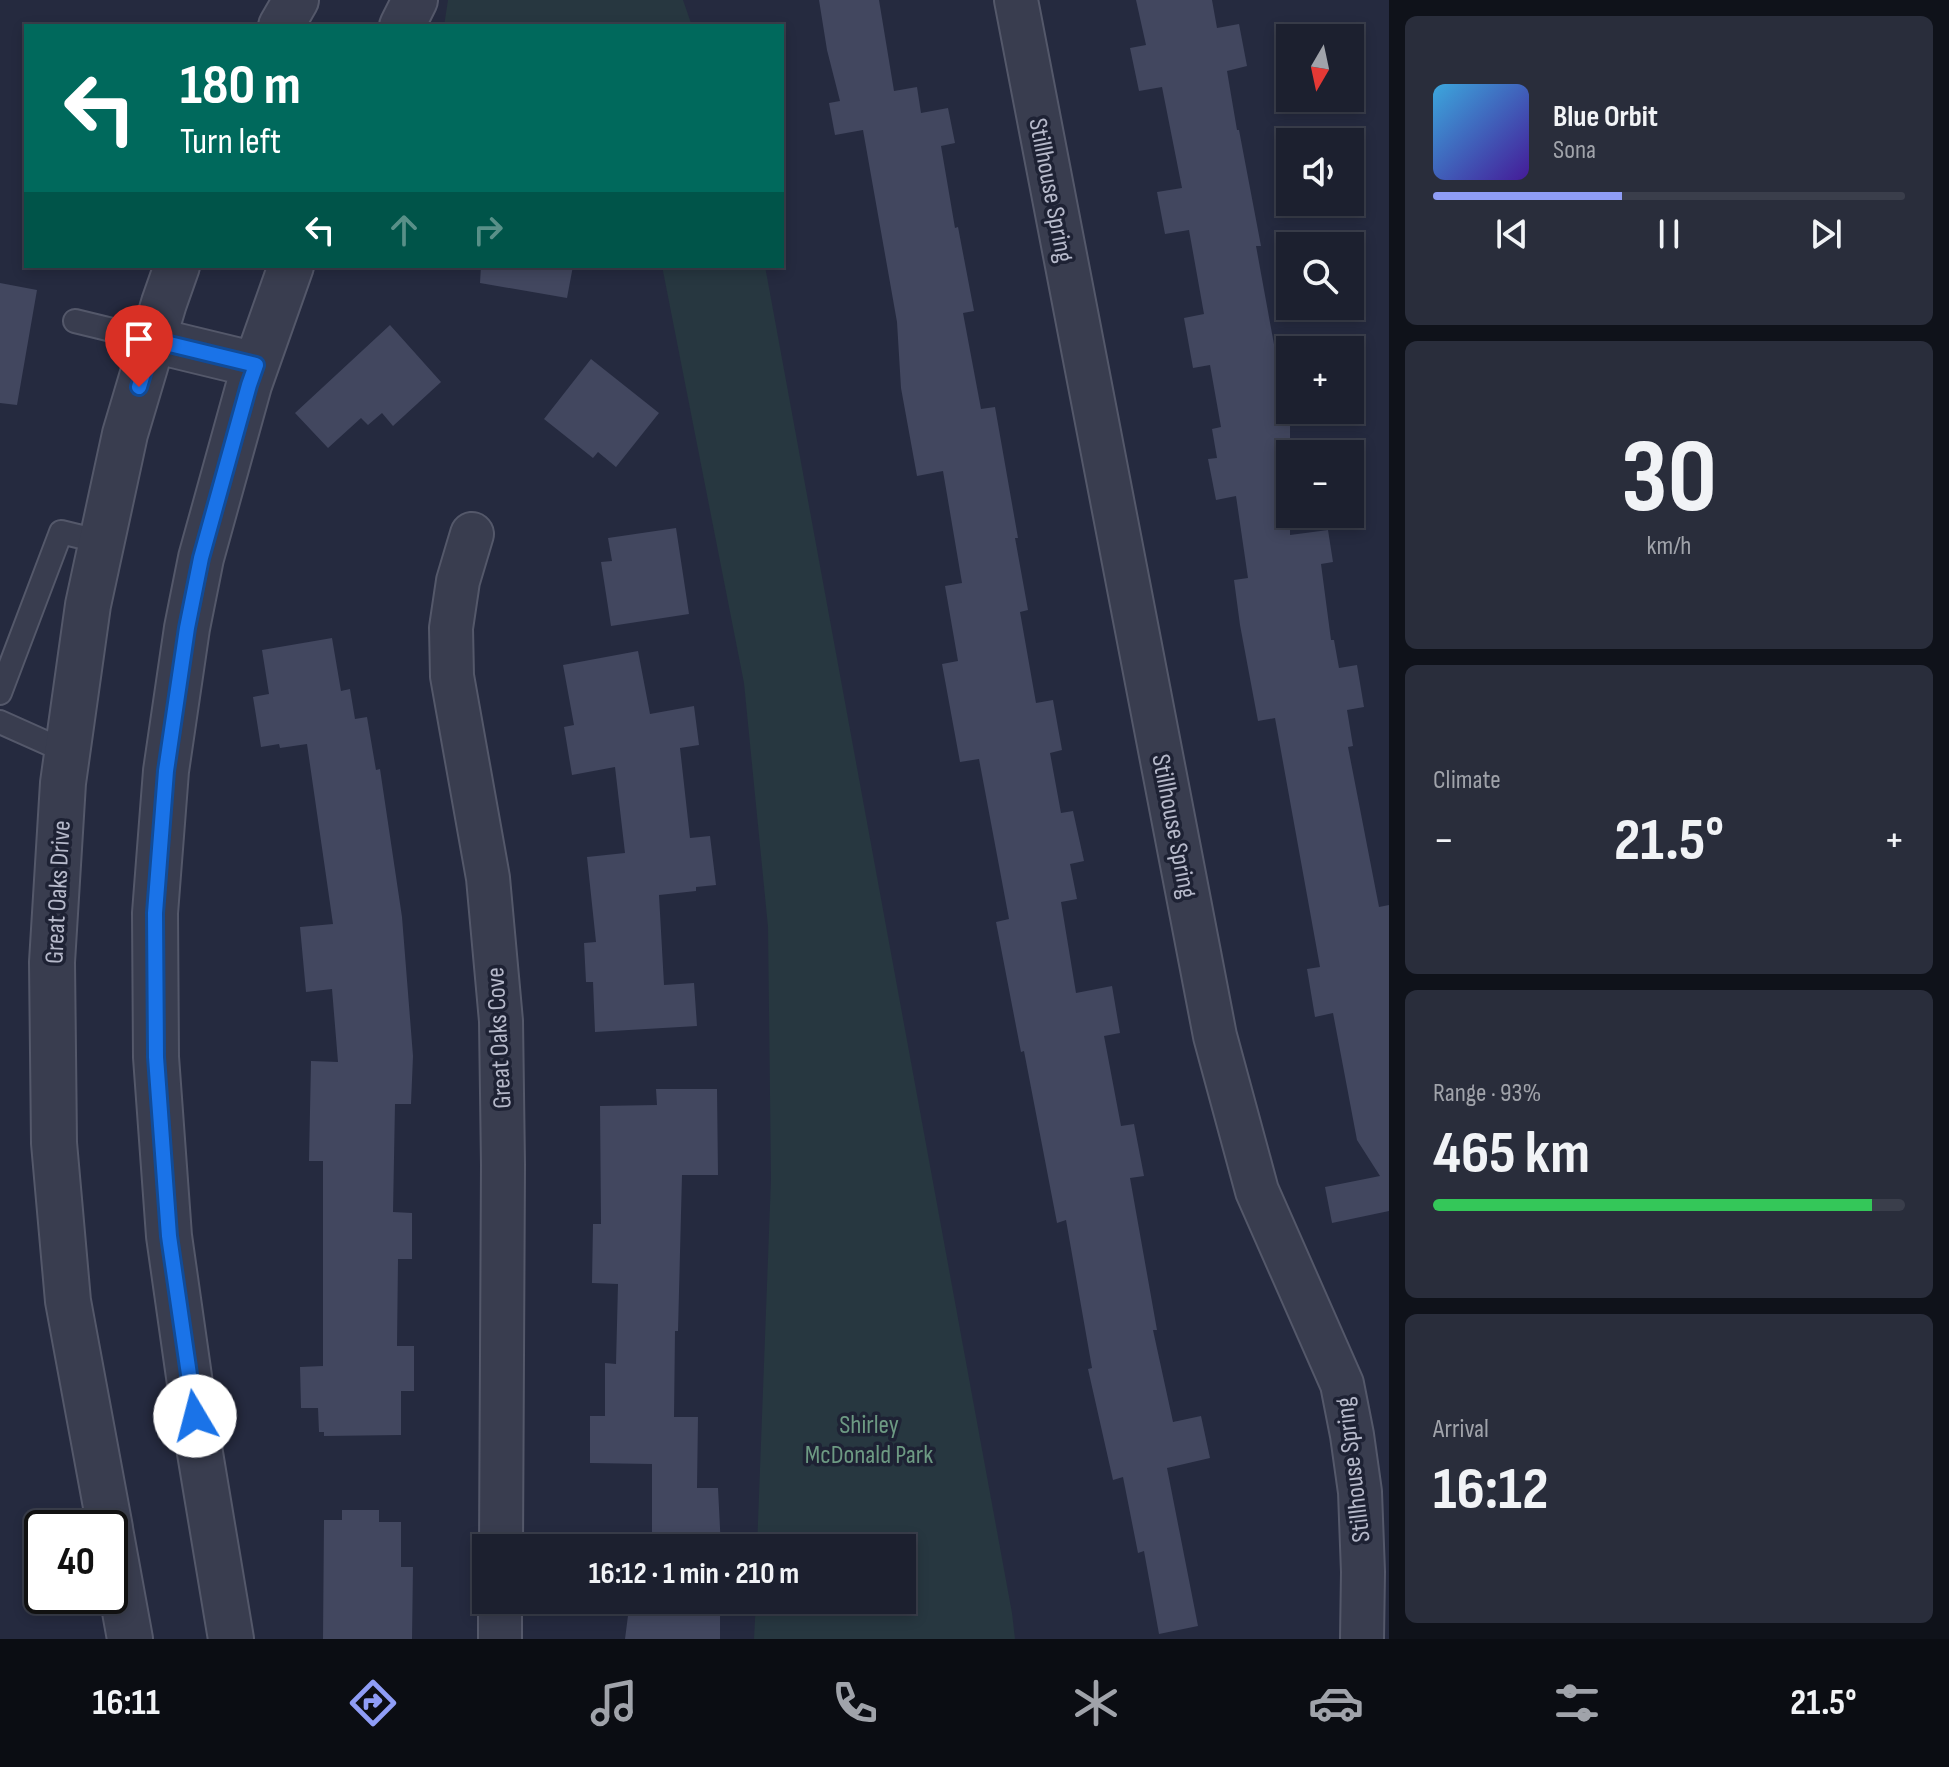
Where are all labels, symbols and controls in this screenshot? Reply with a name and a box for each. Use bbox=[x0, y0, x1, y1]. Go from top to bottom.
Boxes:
north arrow bbox=[1276, 24, 1364, 112]
map controls bbox=[1276, 24, 1364, 528]
text: 180 m bbox=[180, 53, 301, 120]
icon: left bbox=[48, 56, 152, 160]
text: Blue Orbit bbox=[1553, 99, 1658, 135]
street label: Stillhouse Spring bbox=[1021, 116, 1080, 265]
text: Turn left bbox=[180, 121, 281, 164]
button: sound bbox=[1276, 128, 1364, 216]
text: Sona bbox=[1553, 135, 1596, 166]
icon: left bbox=[298, 208, 342, 252]
icon: ahead bbox=[382, 208, 426, 252]
icon: right bbox=[466, 208, 510, 252]
icon: previous bbox=[1490, 212, 1534, 256]
icon: pause bbox=[1647, 212, 1691, 256]
icon: next bbox=[1804, 212, 1848, 256]
button: search bbox=[1276, 232, 1364, 320]
pin bbox=[105, 305, 173, 387]
icon: arrive bbox=[117, 317, 161, 361]
button: + bbox=[1276, 336, 1364, 424]
text: 30 bbox=[1621, 416, 1717, 541]
button: − bbox=[1276, 440, 1364, 528]
text: km/h bbox=[1647, 531, 1691, 562]
street label: Stillhouse Spring bbox=[1144, 752, 1203, 901]
text: Climate bbox=[1433, 765, 1501, 796]
text: 21.5° bbox=[1614, 805, 1724, 877]
text: − bbox=[1433, 814, 1455, 867]
text: + bbox=[1883, 814, 1905, 867]
street label: Great Oaks Drive bbox=[39, 820, 78, 965]
street label: Great Oaks Cove bbox=[480, 966, 519, 1109]
text: Range · 93% bbox=[1433, 1078, 1541, 1109]
text: 465 km bbox=[1433, 1118, 1590, 1190]
position arrow bbox=[153, 1374, 237, 1458]
street label: Stillhouse Spring bbox=[1329, 1395, 1378, 1544]
park label: Shirley McDonald Park bbox=[805, 1410, 933, 1471]
text: Arrival bbox=[1433, 1414, 1489, 1445]
text: 16:12 bbox=[1433, 1454, 1549, 1526]
speed limit sign: 40 bbox=[24, 1510, 128, 1614]
text: 16:12 · 1 min · 210 m bbox=[589, 1556, 799, 1592]
icon: directions bbox=[345, 1675, 401, 1731]
icon: music bbox=[586, 1675, 642, 1731]
icon: phone bbox=[827, 1675, 883, 1731]
icon: climate bbox=[1068, 1675, 1124, 1731]
icon: car bbox=[1308, 1675, 1364, 1731]
icon: filters bbox=[1549, 1675, 1605, 1731]
text: 16:11 bbox=[92, 1682, 160, 1725]
text: 21.5° bbox=[1790, 1682, 1856, 1725]

